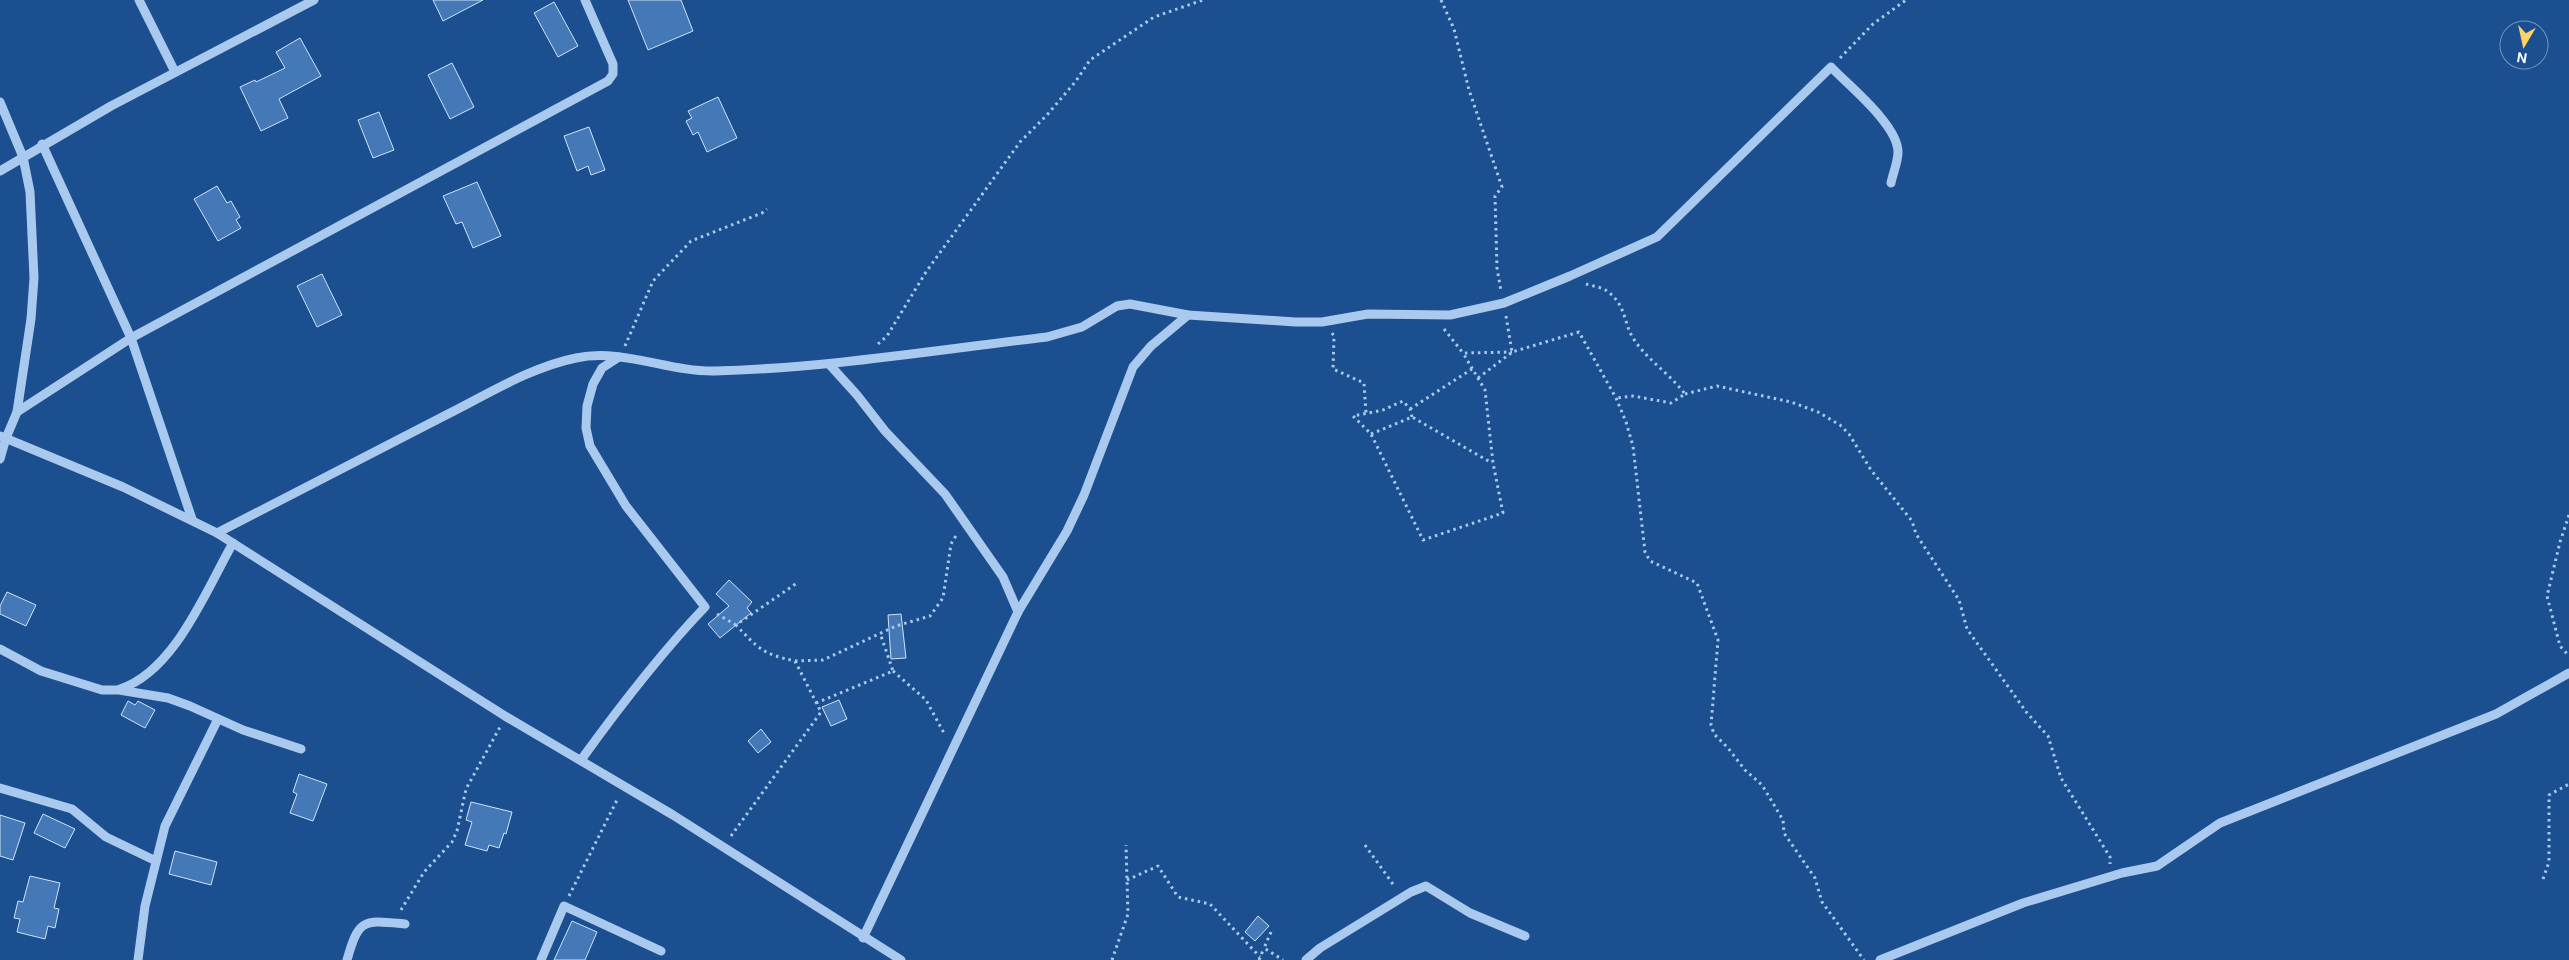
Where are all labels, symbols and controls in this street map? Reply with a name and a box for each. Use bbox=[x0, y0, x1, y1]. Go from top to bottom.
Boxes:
north arrow bbox=[2499, 20, 2549, 70]
text: N bbox=[2516, 48, 2528, 68]

